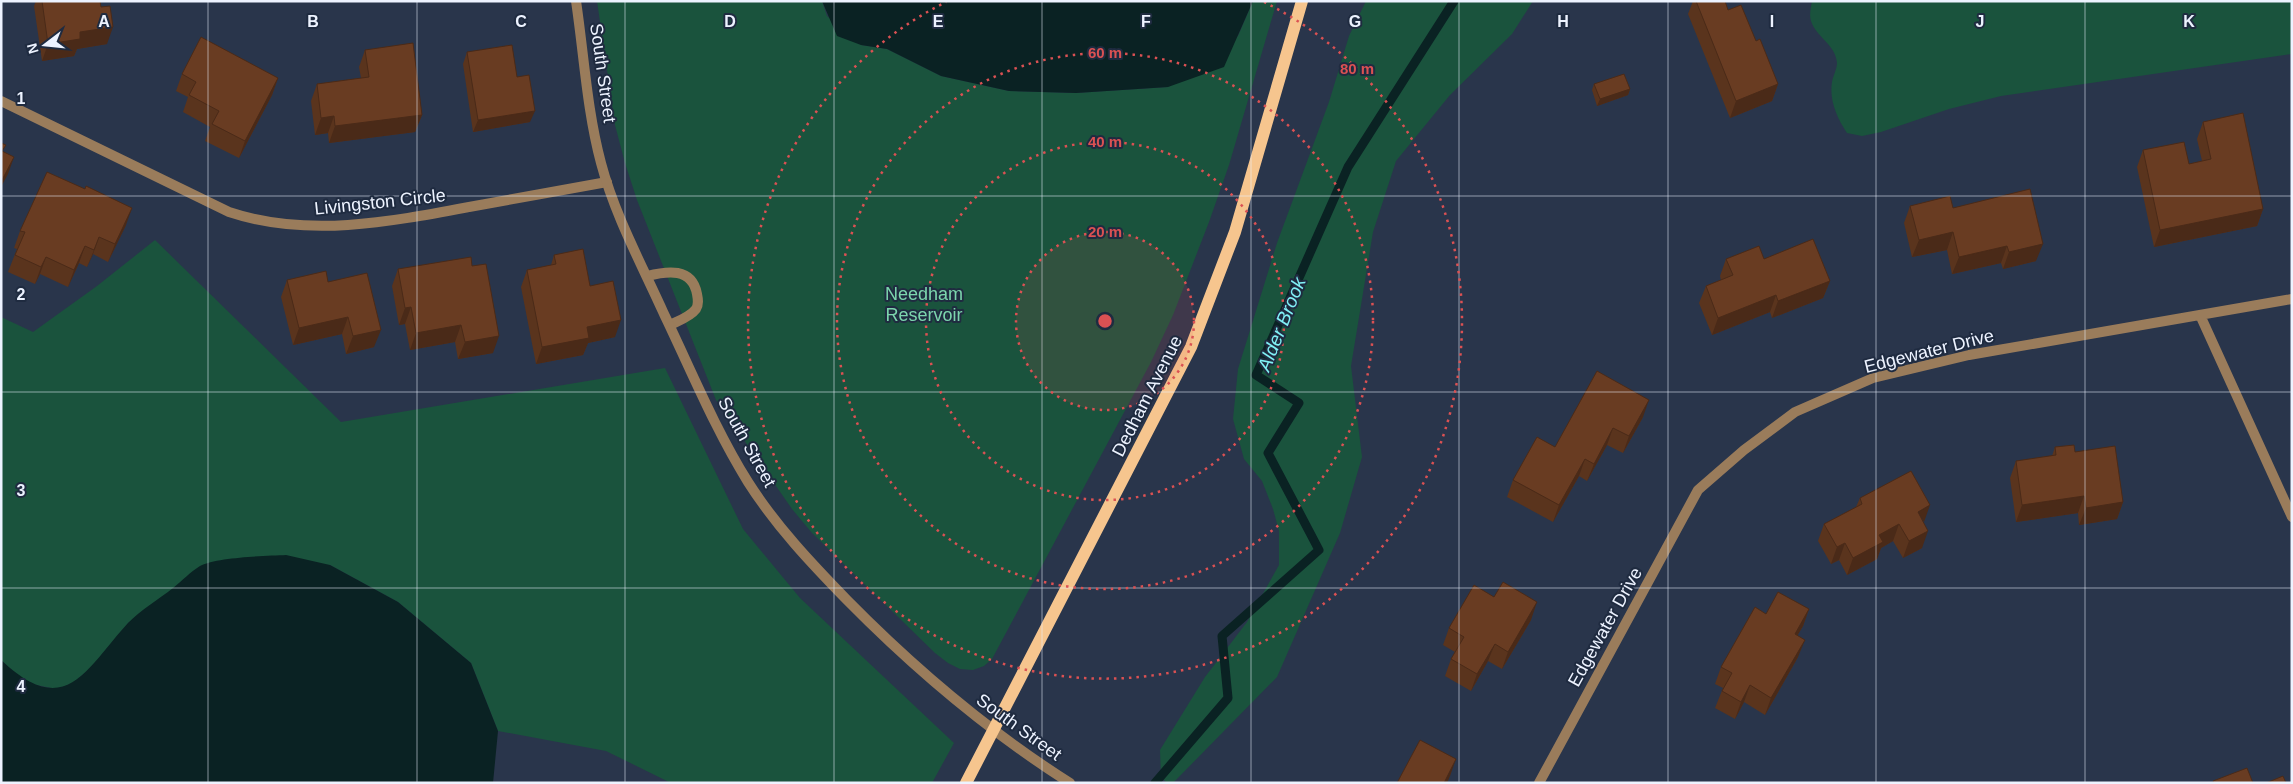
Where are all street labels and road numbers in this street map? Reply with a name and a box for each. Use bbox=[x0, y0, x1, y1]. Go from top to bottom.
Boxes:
street label: South Street bbox=[586, 22, 620, 124]
street label: Livingston Circle bbox=[313, 185, 447, 219]
street label: Edgewater Drive bbox=[1862, 325, 1996, 377]
street label: Dedham Avenue bbox=[1108, 332, 1186, 460]
street label: South Street bbox=[714, 393, 780, 491]
street label: Edgewater Drive bbox=[1564, 564, 1646, 690]
street label: South Street bbox=[973, 689, 1065, 765]

